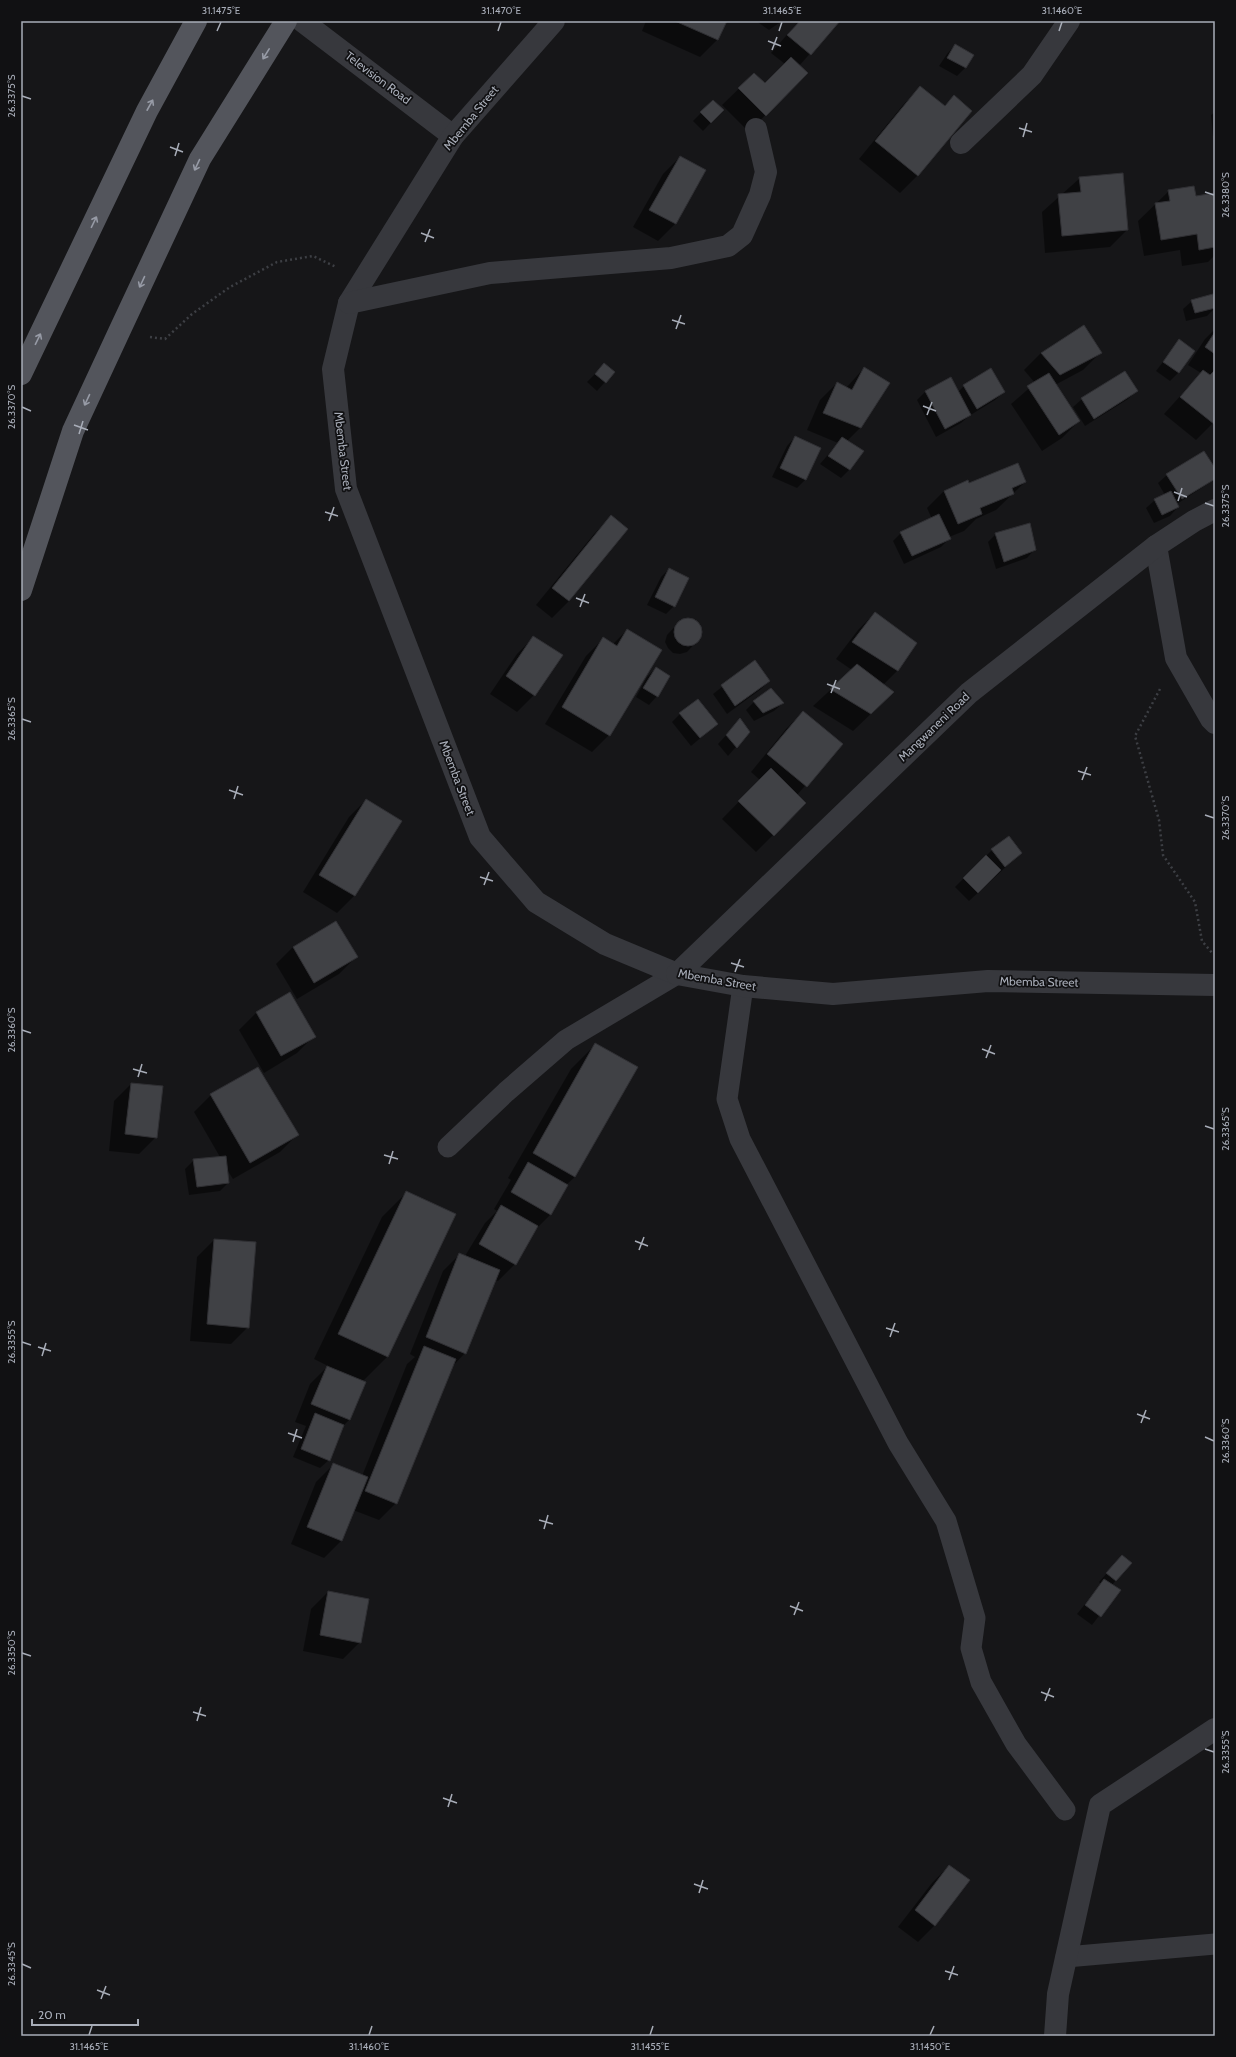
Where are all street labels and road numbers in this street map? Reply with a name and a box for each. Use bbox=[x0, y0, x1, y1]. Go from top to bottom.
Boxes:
street label: Television Road bbox=[342, 48, 414, 107]
street label: Mbemba Street bbox=[440, 82, 501, 153]
street label: Mbemba Street bbox=[331, 411, 356, 491]
street label: Mangwaneni Road bbox=[895, 689, 972, 764]
street label: Mbemba Street bbox=[436, 738, 479, 817]
street label: Mbemba Street bbox=[677, 965, 757, 994]
street label: Mbemba Street bbox=[999, 973, 1079, 990]

